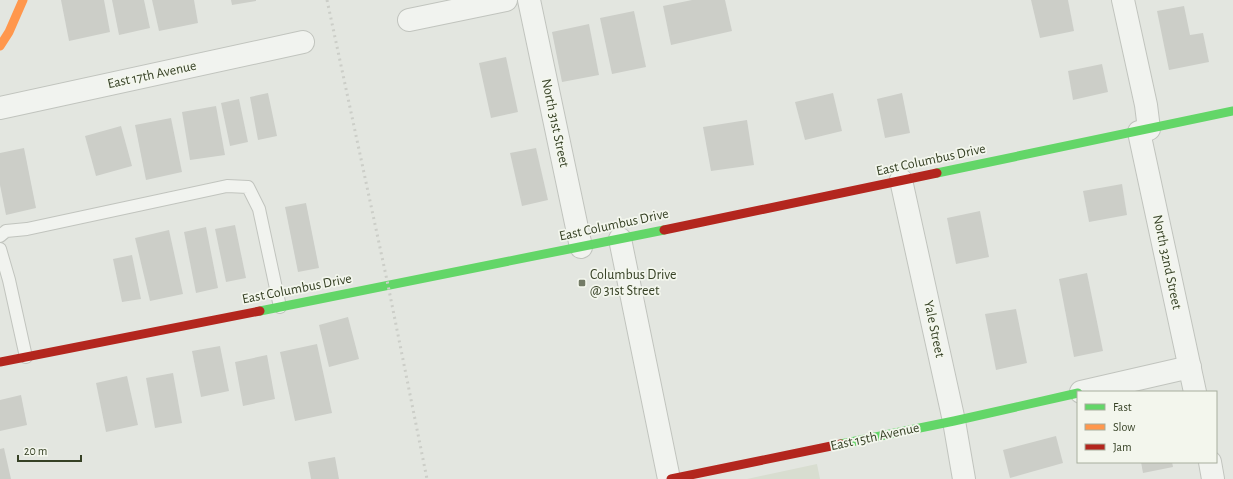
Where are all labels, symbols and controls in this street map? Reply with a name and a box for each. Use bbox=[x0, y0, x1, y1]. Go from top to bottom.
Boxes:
street label: East 17th Avenue bbox=[106, 59, 198, 91]
street label: North 31st Street bbox=[539, 77, 571, 169]
street label: East Columbus Drive bbox=[875, 142, 987, 178]
street label: East Columbus Drive bbox=[558, 207, 670, 243]
street label: North 32nd Street bbox=[1150, 213, 1184, 311]
place label: Columbus Drive @ 31st Street bbox=[590, 268, 676, 298]
street label: East Columbus Drive bbox=[241, 272, 353, 306]
marker: Columbus Drive @ 31st Street bbox=[577, 278, 587, 288]
street label: Yale Street bbox=[921, 299, 947, 359]
legend bbox=[1077, 391, 1217, 463]
text: Fast bbox=[1113, 401, 1132, 413]
street label: East 15th Avenue bbox=[829, 421, 921, 453]
text: Slow bbox=[1113, 421, 1135, 433]
scale bar bbox=[18, 437, 81, 463]
text: Jam bbox=[1113, 441, 1132, 453]
text: 20 m bbox=[24, 445, 47, 457]

